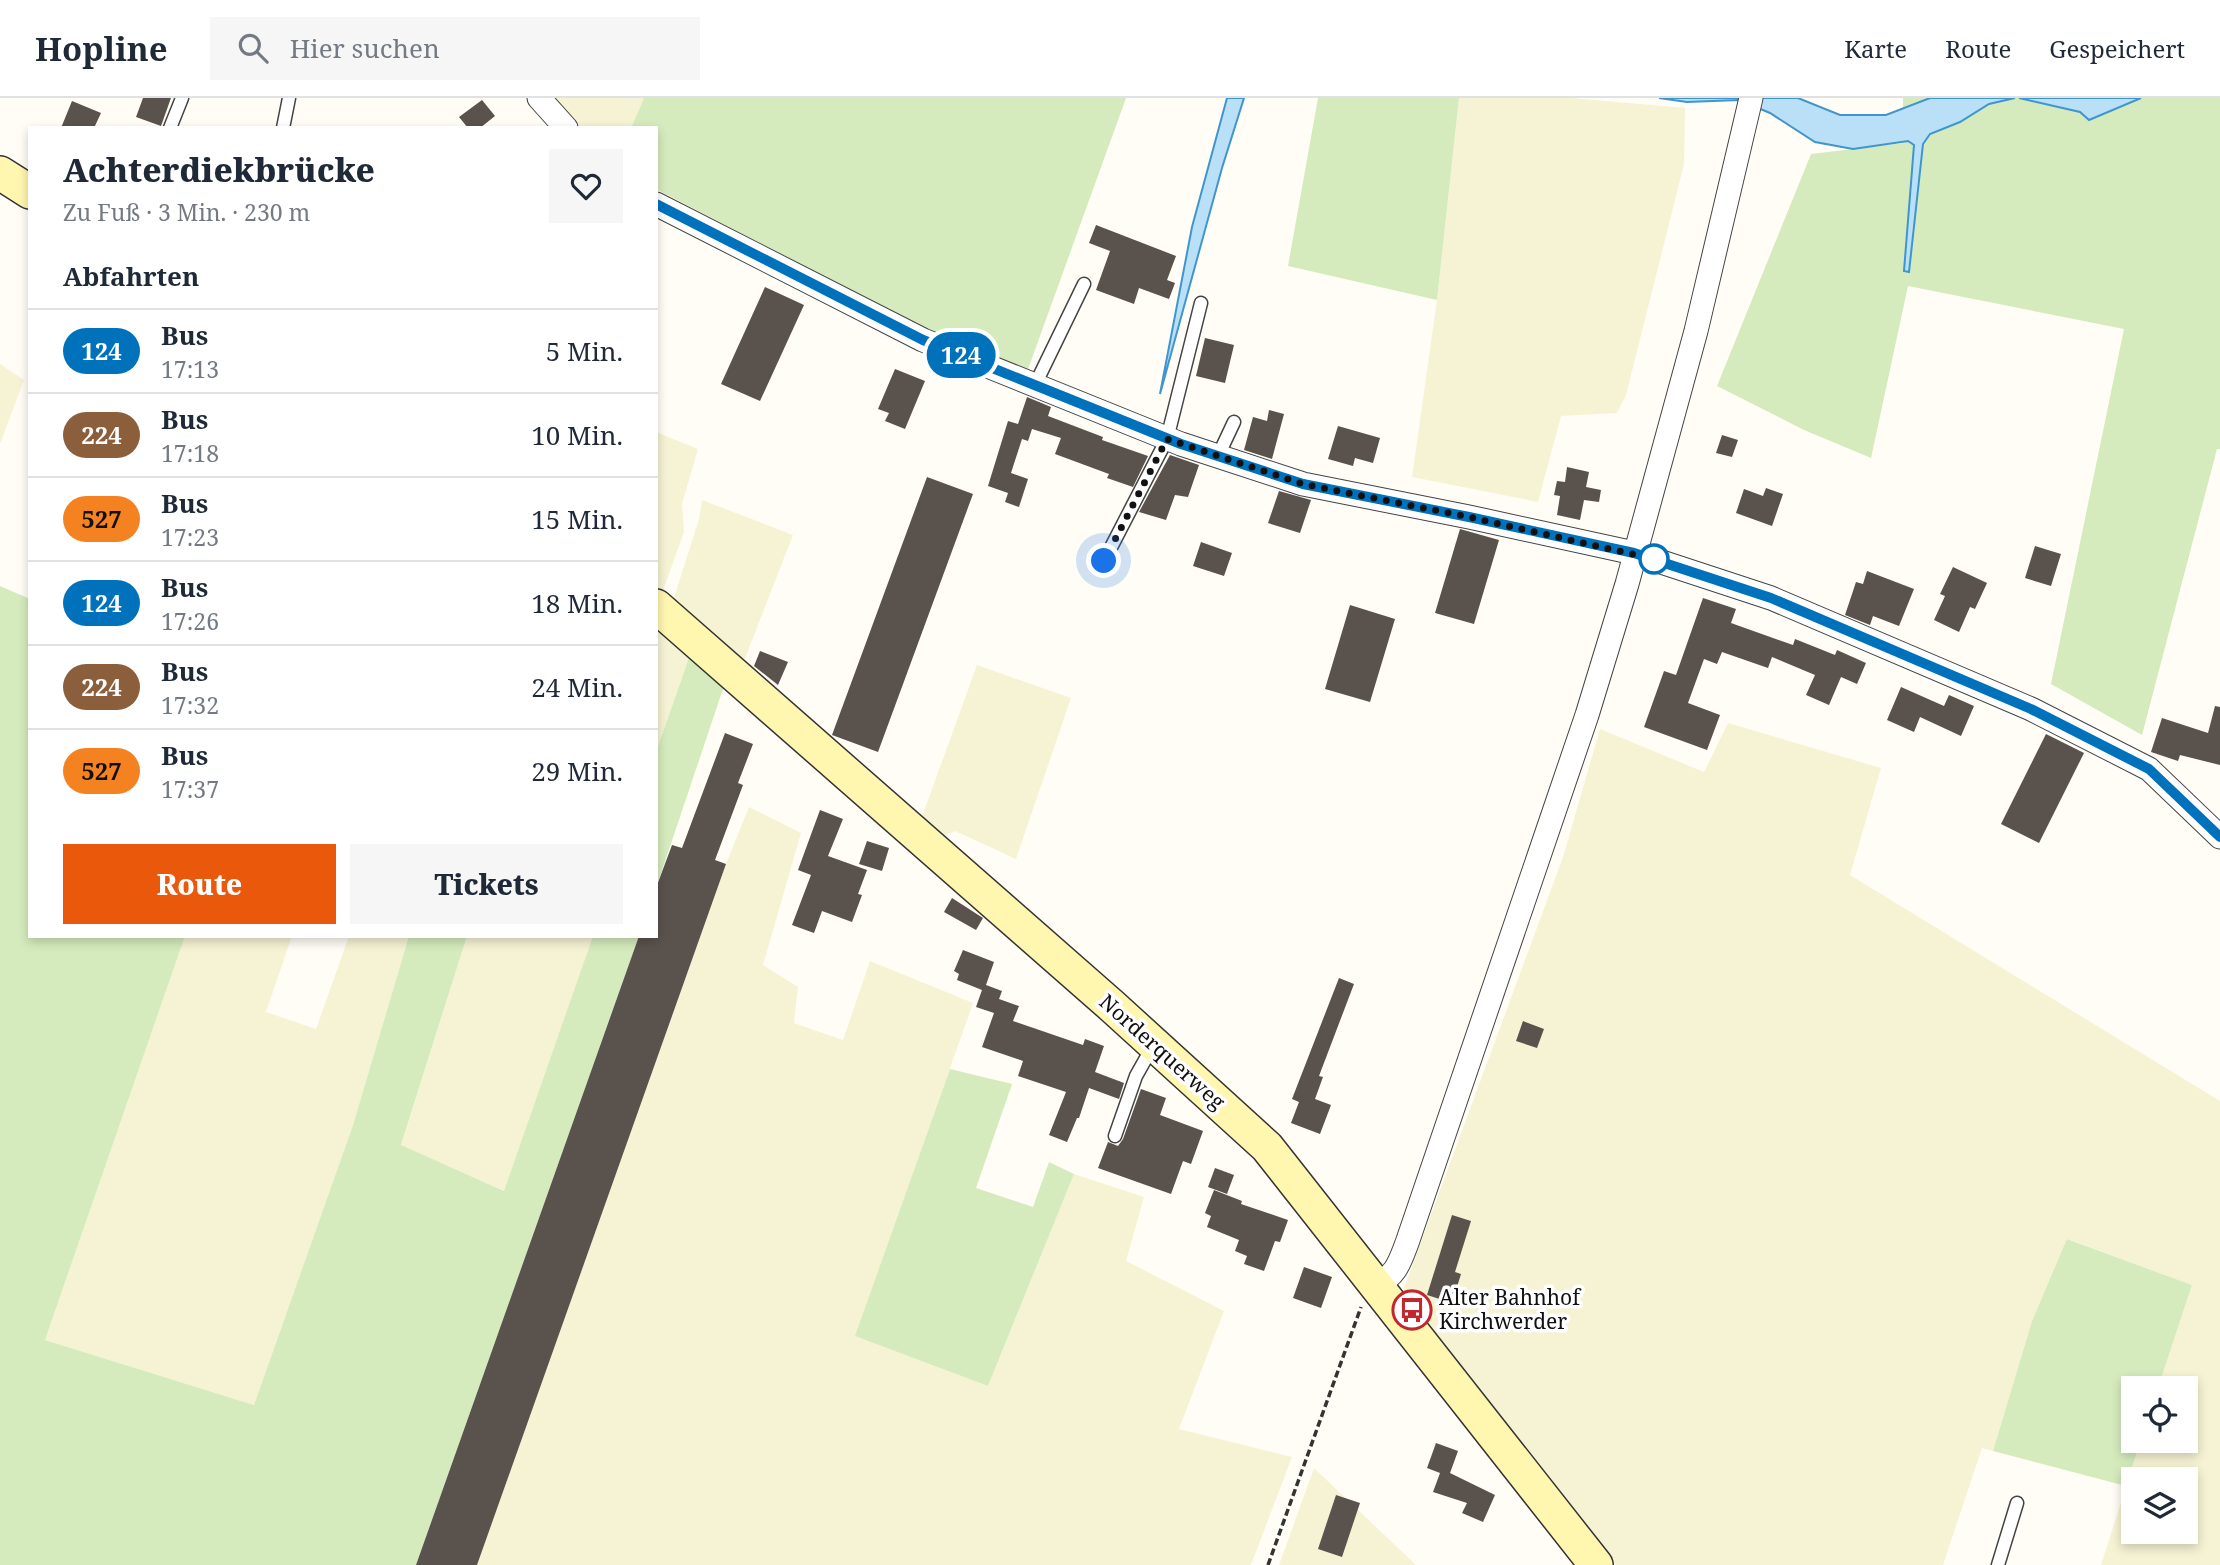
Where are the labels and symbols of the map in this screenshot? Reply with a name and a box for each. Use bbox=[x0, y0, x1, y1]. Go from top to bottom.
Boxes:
line badge: 124 bbox=[921, 332, 1001, 378]
your location bbox=[1086, 543, 1121, 578]
unlabelled marker bbox=[1639, 544, 1669, 574]
street label: Norderquerweg bbox=[1094, 987, 1232, 1116]
place label: Alter Bahnhof Kirchwerder bbox=[1439, 1283, 1582, 1335]
bus stop icon: Alter Bahnhof Kirchwerder bbox=[1391, 1289, 1433, 1331]

